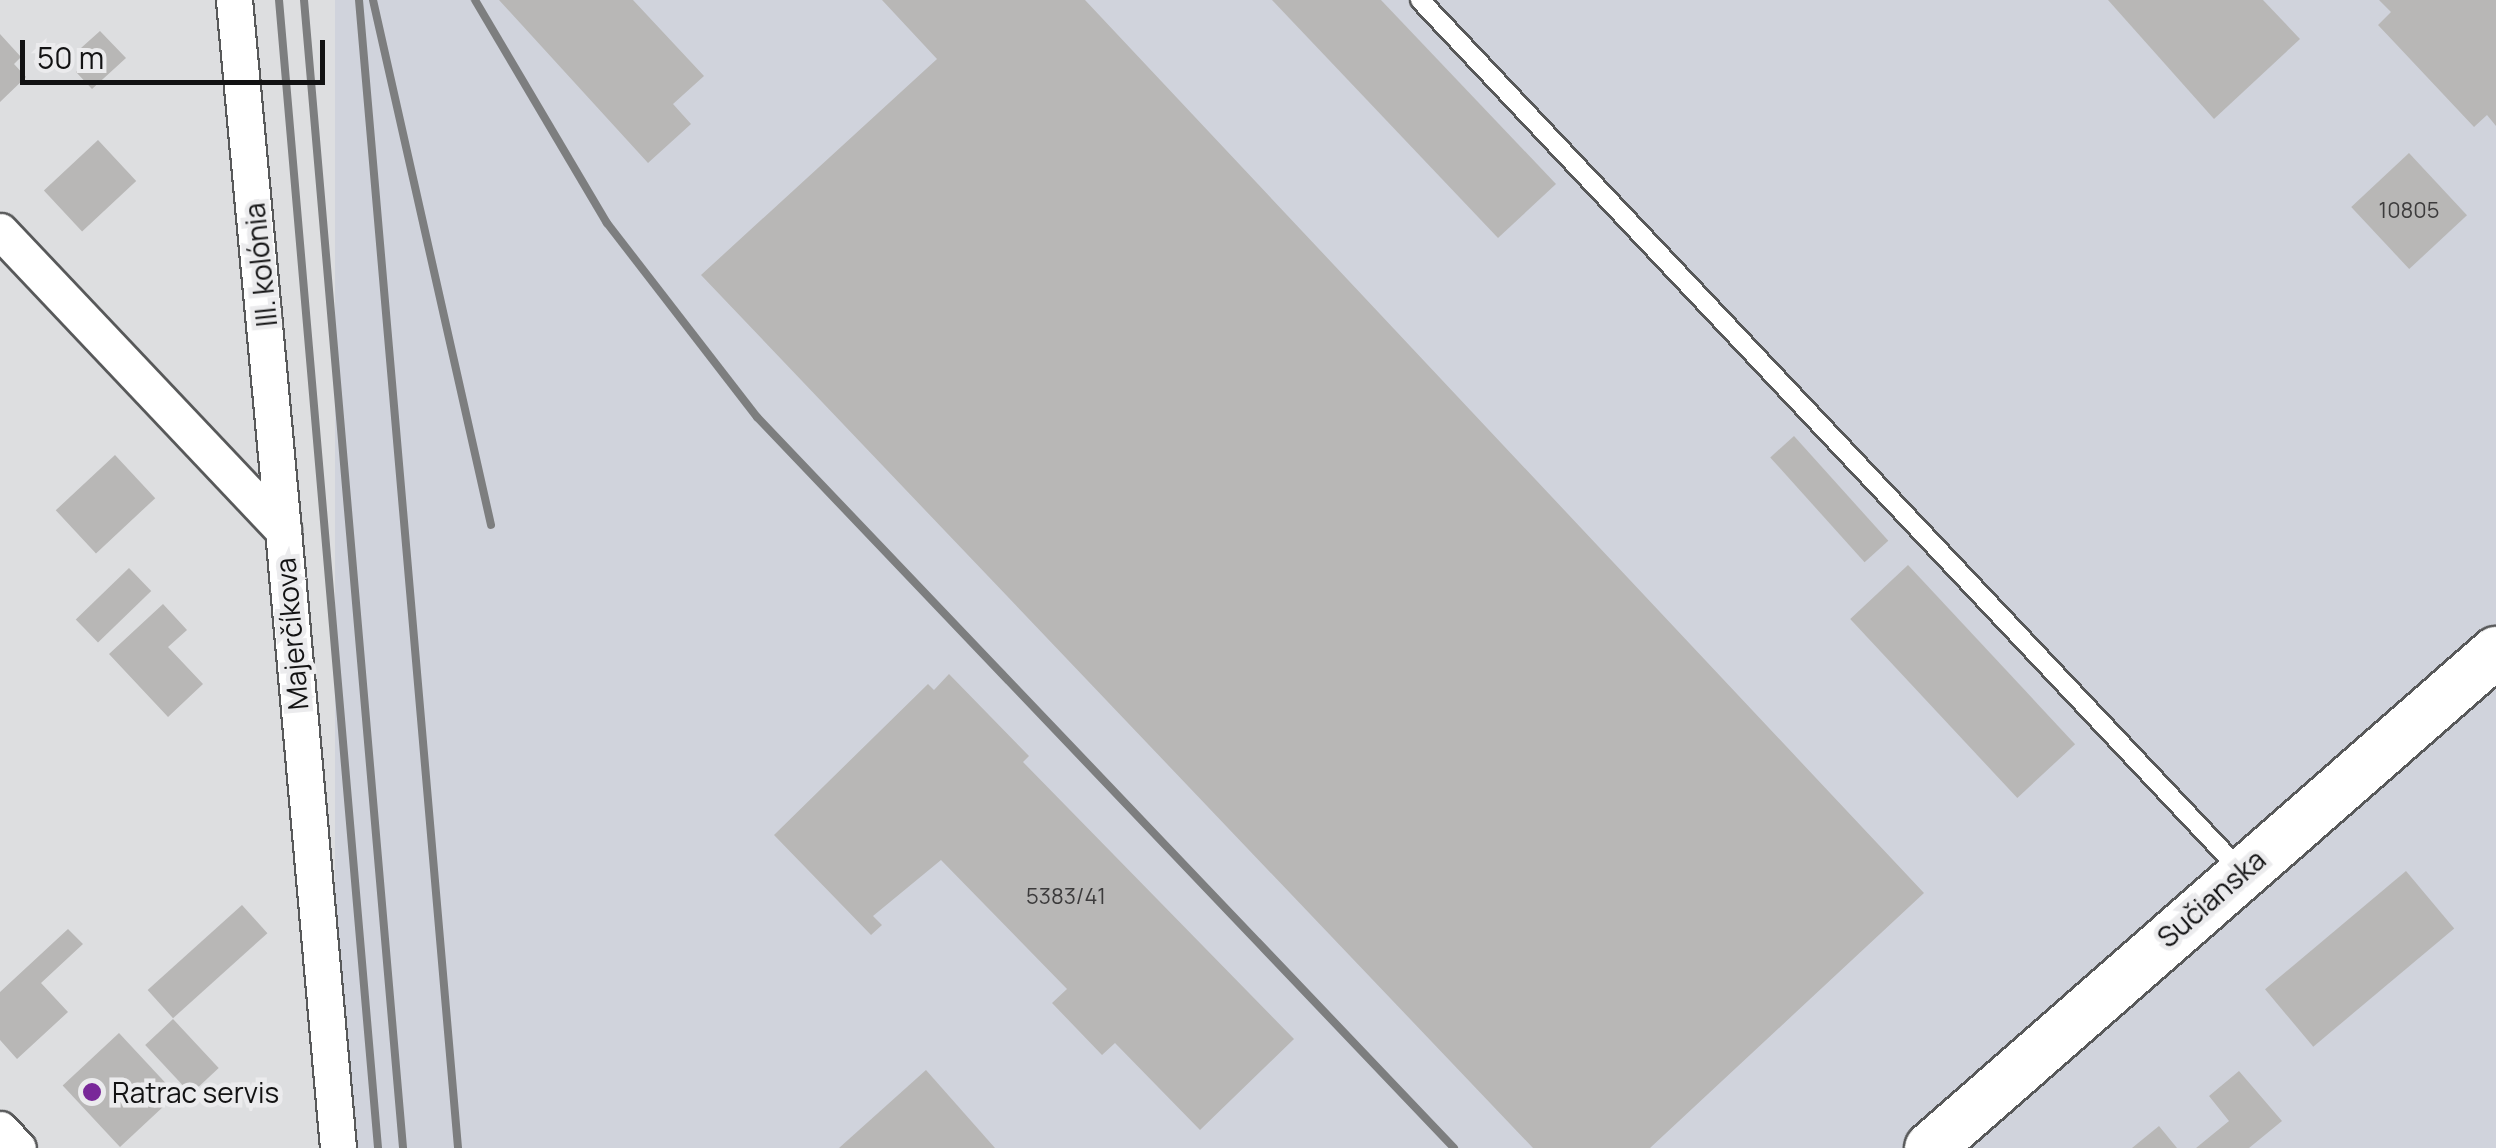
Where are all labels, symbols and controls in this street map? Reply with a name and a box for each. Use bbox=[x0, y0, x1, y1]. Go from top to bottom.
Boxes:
scale bar bbox=[25, 20, 330, 82]
text: 50 m bbox=[37, 37, 104, 78]
house number: 10805 bbox=[2379, 198, 2439, 224]
street label: III. kolónia bbox=[237, 201, 283, 329]
street label: Majerčíkova bbox=[268, 557, 314, 711]
street label: Sučianska bbox=[2150, 842, 2272, 954]
house number: 5383/41 bbox=[1026, 884, 1106, 910]
place label: Ratrac servis bbox=[112, 1075, 279, 1109]
marker: Ratrac servis bbox=[81, 1081, 103, 1103]

